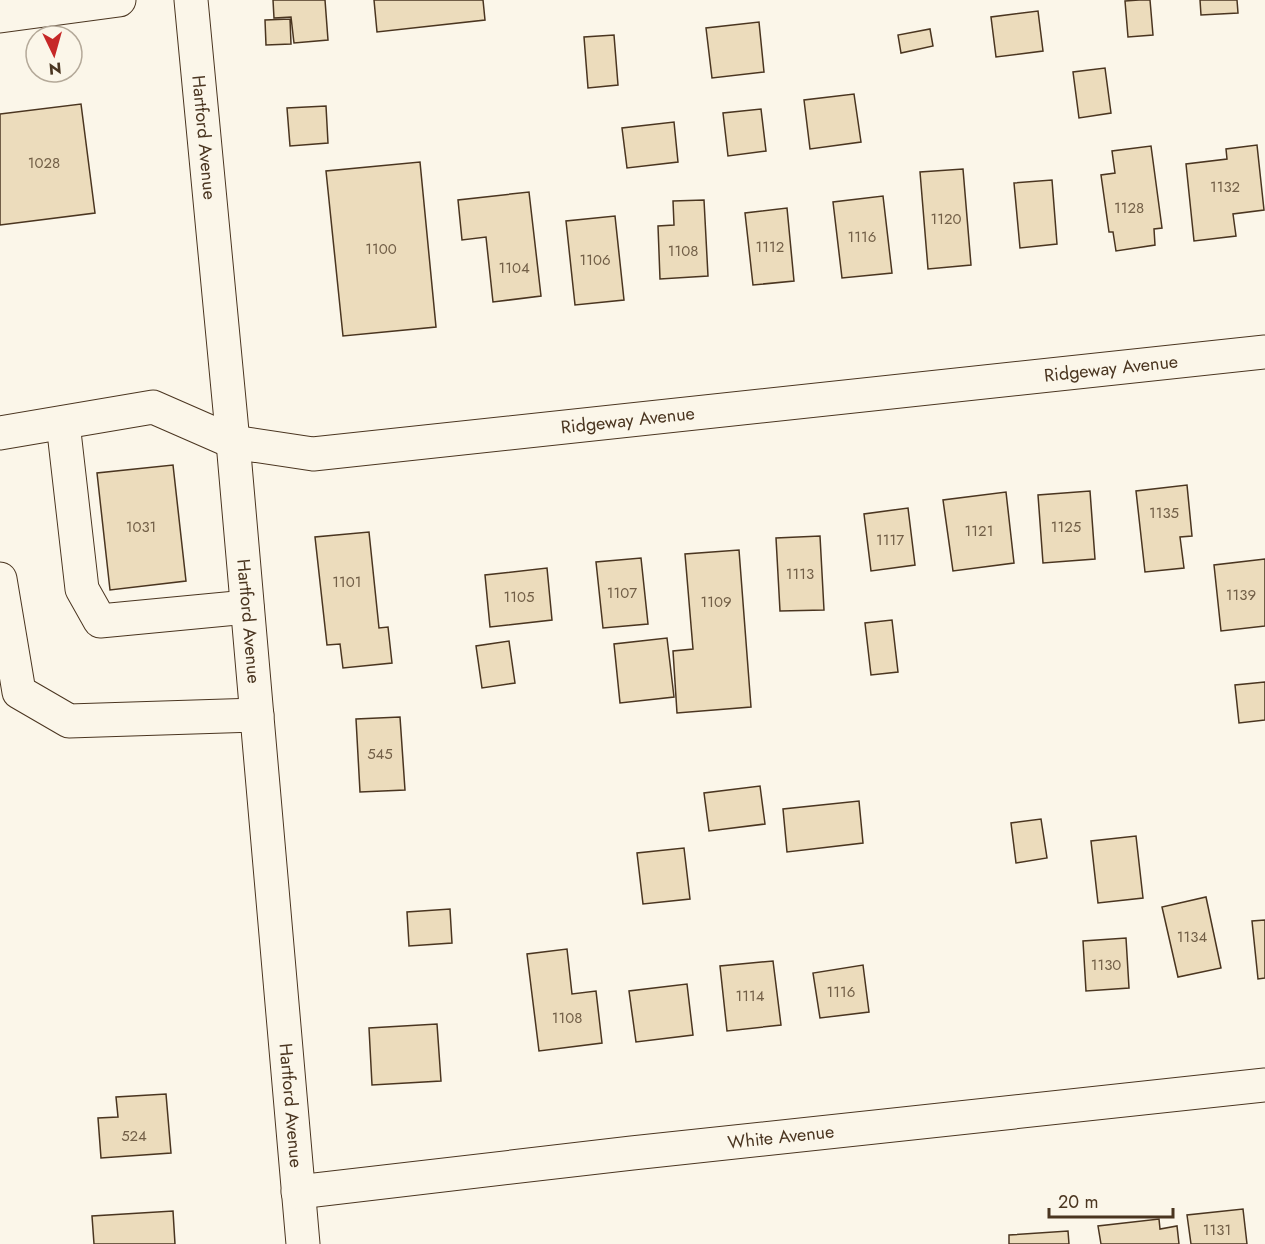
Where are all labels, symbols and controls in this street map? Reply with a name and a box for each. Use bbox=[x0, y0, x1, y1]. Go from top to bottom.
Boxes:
north arrow bbox=[24, 24, 84, 84]
text: N bbox=[48, 56, 63, 80]
street label: Hartford Avenue bbox=[185, 74, 223, 201]
house number: 1028 bbox=[28, 152, 60, 174]
house number: 1132 bbox=[1210, 176, 1240, 198]
house number: 1128 bbox=[1114, 197, 1144, 219]
house number: 1120 bbox=[930, 208, 962, 230]
house number: 1116 bbox=[848, 226, 876, 248]
house number: 1112 bbox=[756, 236, 784, 258]
house number: 1100 bbox=[365, 238, 397, 260]
house number: 1108 bbox=[668, 240, 698, 262]
house number: 1106 bbox=[579, 249, 611, 271]
house number: 1104 bbox=[498, 257, 530, 279]
street label: Ridgeway Avenue bbox=[1043, 348, 1179, 389]
street label: Ridgeway Avenue bbox=[559, 400, 696, 440]
house number: 1135 bbox=[1149, 502, 1179, 524]
house number: 1031 bbox=[126, 516, 156, 538]
house number: 1125 bbox=[1051, 516, 1081, 538]
house number: 1121 bbox=[965, 520, 993, 542]
house number: 1117 bbox=[876, 529, 904, 551]
street label: Hartford Avenue bbox=[230, 558, 267, 685]
house number: 1113 bbox=[786, 563, 814, 585]
house number: 1101 bbox=[332, 571, 362, 593]
house number: 1107 bbox=[607, 582, 637, 604]
house number: 1139 bbox=[1226, 584, 1256, 606]
house number: 1105 bbox=[504, 586, 534, 608]
house number: 1109 bbox=[700, 591, 732, 613]
house number: 545 bbox=[367, 743, 393, 765]
house number: 1134 bbox=[1177, 926, 1207, 948]
house number: 1130 bbox=[1091, 954, 1121, 976]
house number: 1116 bbox=[827, 981, 855, 1003]
house number: 1114 bbox=[736, 985, 765, 1007]
house number: 1108 bbox=[552, 1007, 582, 1029]
street label: Hartford Avenue bbox=[273, 1042, 309, 1169]
street label: White Avenue bbox=[726, 1118, 836, 1156]
house number: 524 bbox=[121, 1125, 147, 1147]
scale bar bbox=[1049, 1181, 1174, 1219]
text: 20 m bbox=[1058, 1189, 1098, 1215]
house number: 1131 bbox=[1203, 1219, 1231, 1241]

